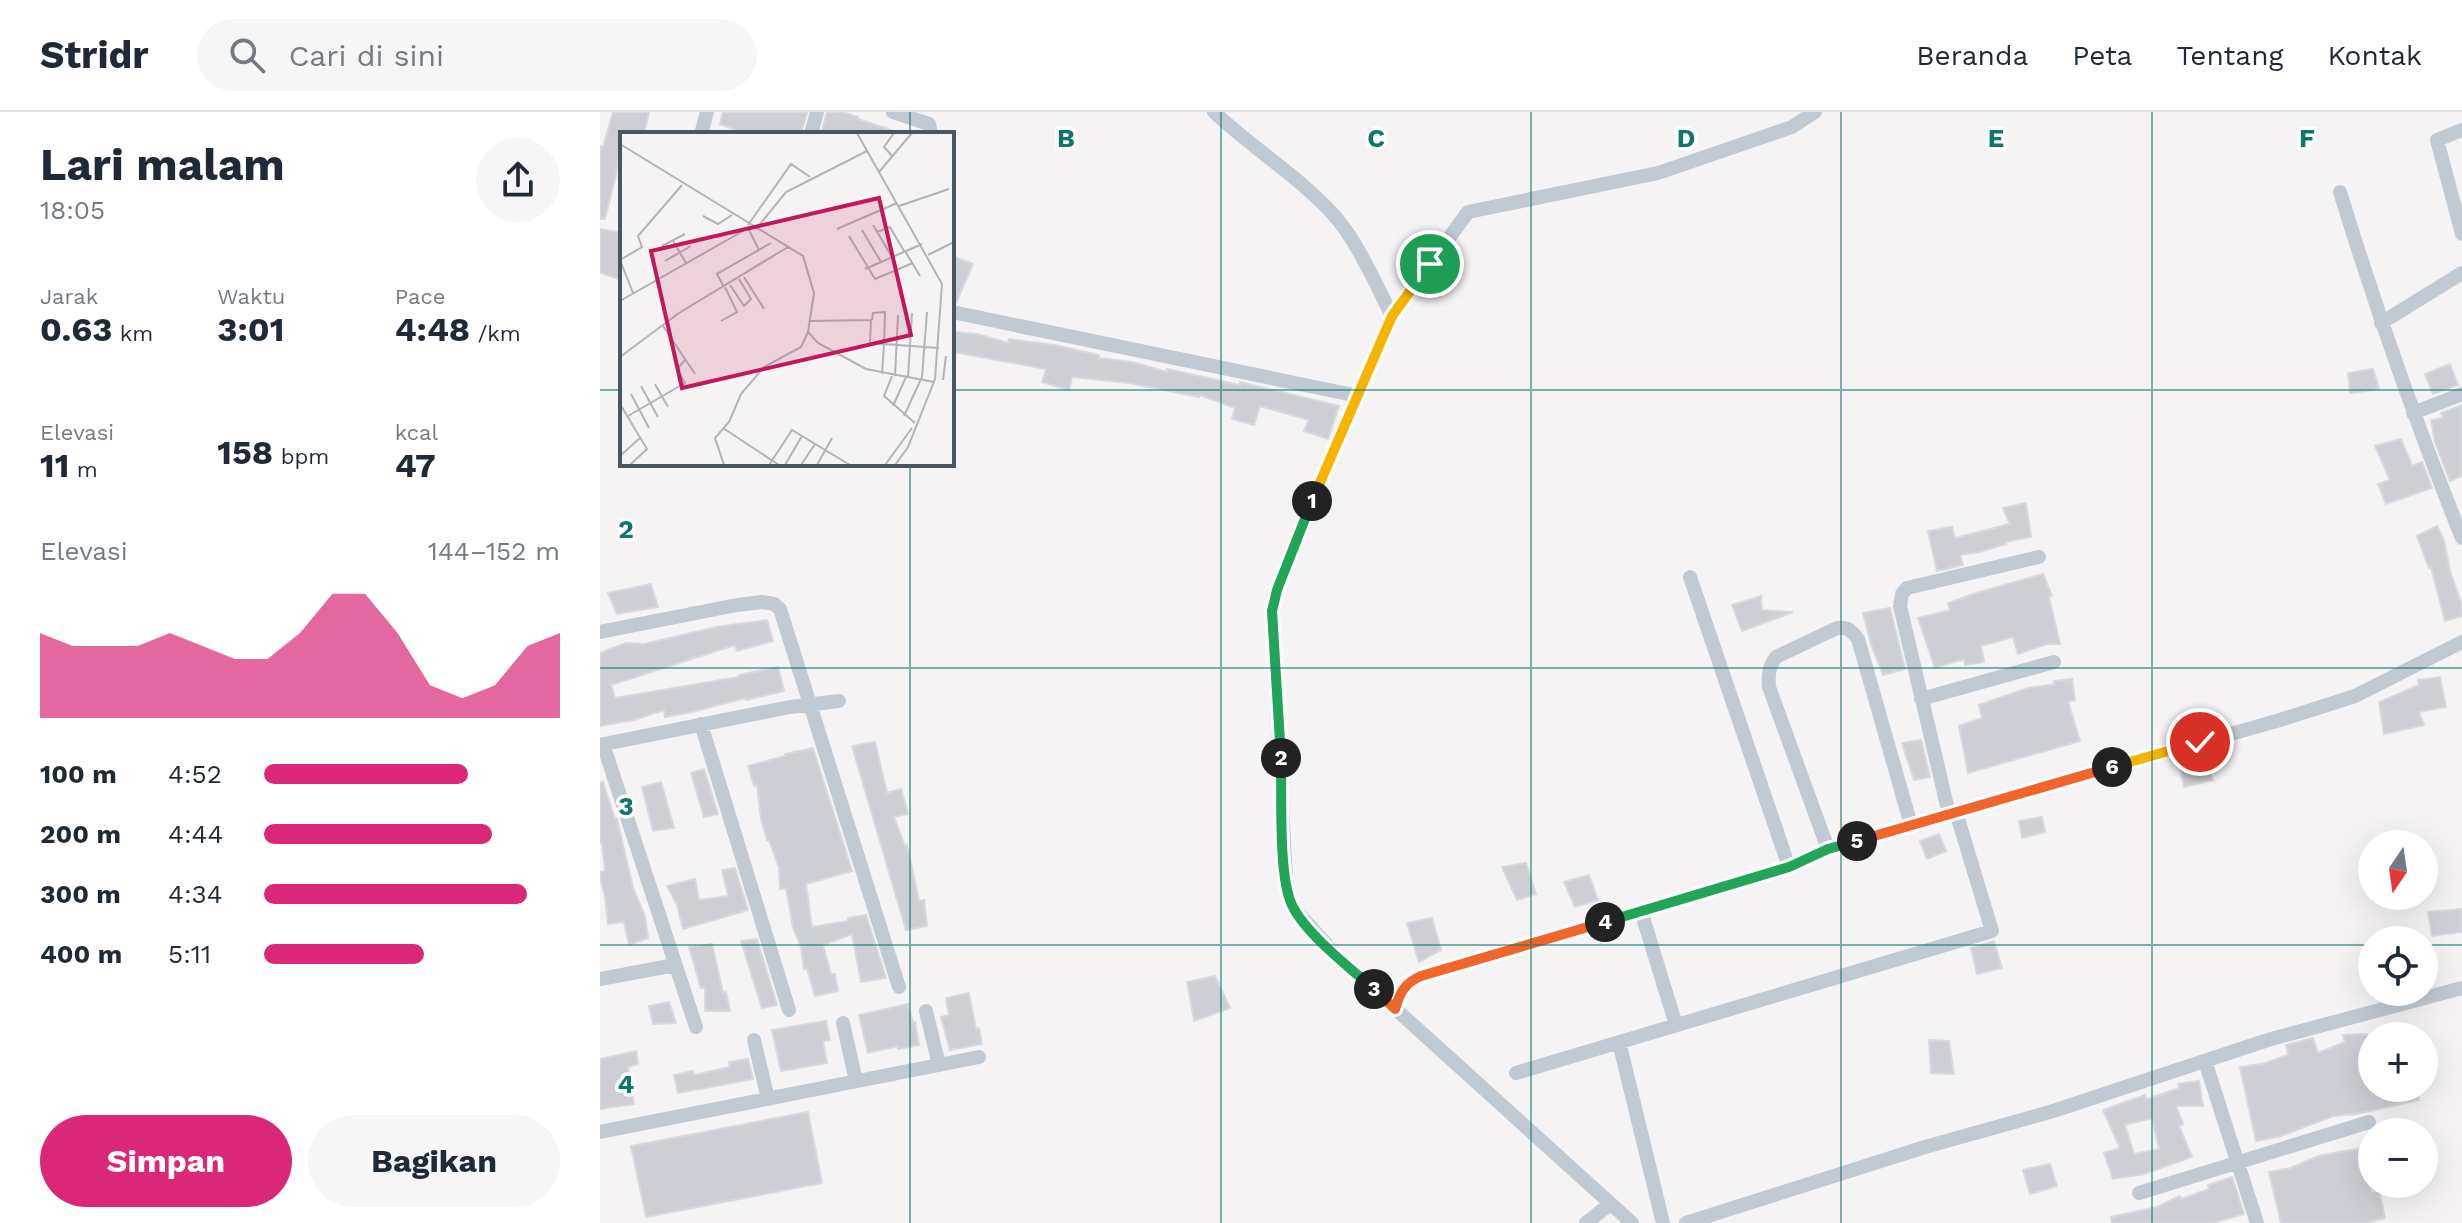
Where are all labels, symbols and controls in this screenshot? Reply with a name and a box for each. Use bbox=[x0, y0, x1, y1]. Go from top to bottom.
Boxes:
search box bbox=[197, 19, 757, 91]
text: Stridr bbox=[40, 33, 149, 77]
icon: search bbox=[225, 33, 269, 77]
text: Cari di sini bbox=[289, 38, 444, 73]
text: Beranda bbox=[1916, 39, 2028, 72]
text: Peta bbox=[2072, 39, 2132, 72]
text: Tentang bbox=[2176, 39, 2283, 72]
text: Kontak bbox=[2327, 39, 2422, 72]
text: B bbox=[1057, 123, 1075, 153]
text: C bbox=[1367, 123, 1385, 153]
text: D bbox=[1677, 123, 1695, 153]
text: E bbox=[1988, 123, 2004, 153]
text: F bbox=[2299, 123, 2315, 153]
inset map bbox=[620, 132, 954, 466]
button: share bbox=[476, 138, 560, 222]
text: Lari malam bbox=[40, 139, 285, 191]
text: 18:05 bbox=[40, 195, 105, 225]
pin bbox=[1396, 230, 1464, 298]
icon: arrive bbox=[1408, 242, 1452, 286]
text: Jarak bbox=[40, 284, 98, 309]
text: Waktu bbox=[217, 284, 285, 309]
text: Pace bbox=[395, 284, 446, 309]
text: 0.63 bbox=[40, 309, 112, 349]
text: 3:01 bbox=[217, 309, 284, 349]
text: 4:48 bbox=[395, 309, 470, 349]
text: km bbox=[112, 321, 153, 346]
text: /km bbox=[470, 321, 521, 346]
text: Elevasi bbox=[40, 420, 114, 445]
text: kcal bbox=[395, 420, 438, 445]
text: 158 bbox=[217, 432, 273, 472]
text: bpm bbox=[273, 444, 329, 469]
text: 11 bbox=[40, 445, 69, 485]
text: 47 bbox=[395, 445, 436, 485]
text: m bbox=[69, 457, 98, 482]
pin: 1 bbox=[1292, 481, 1332, 521]
text: 1 bbox=[1307, 488, 1317, 513]
text: 2 bbox=[618, 514, 634, 544]
text: Elevasi bbox=[40, 536, 128, 566]
text: 144–152 m bbox=[428, 536, 560, 566]
pin bbox=[2166, 708, 2234, 776]
icon: check bbox=[2178, 720, 2222, 764]
pin: 2 bbox=[1261, 738, 1301, 778]
text: 2 bbox=[1274, 745, 1288, 770]
pin: 6 bbox=[2092, 747, 2132, 787]
text: 6 bbox=[2105, 754, 2119, 779]
text: 100 m bbox=[40, 759, 117, 789]
text: 4:52 bbox=[168, 759, 222, 789]
text: 3 bbox=[618, 791, 634, 821]
text: 200 m bbox=[40, 819, 121, 849]
text: 4:44 bbox=[168, 819, 223, 849]
pin: 5 bbox=[1837, 821, 1877, 861]
text: 5 bbox=[1851, 828, 1863, 853]
north arrow bbox=[2358, 830, 2438, 910]
map controls bbox=[2358, 830, 2438, 1198]
text: 300 m bbox=[40, 879, 121, 909]
text: 4:34 bbox=[168, 879, 223, 909]
pin: 4 bbox=[1585, 902, 1625, 942]
text: 4 bbox=[1598, 909, 1612, 934]
button: locate bbox=[2358, 926, 2438, 1006]
text: 400 m bbox=[40, 939, 122, 969]
text: 5:11 bbox=[168, 939, 211, 969]
pin: 3 bbox=[1354, 969, 1394, 1009]
text: 3 bbox=[1367, 976, 1381, 1001]
button: + bbox=[2358, 1022, 2438, 1102]
text: 4 bbox=[618, 1069, 635, 1099]
button: Simpan bbox=[40, 1115, 292, 1207]
button: Bagikan bbox=[308, 1115, 560, 1207]
button: − bbox=[2358, 1118, 2438, 1198]

